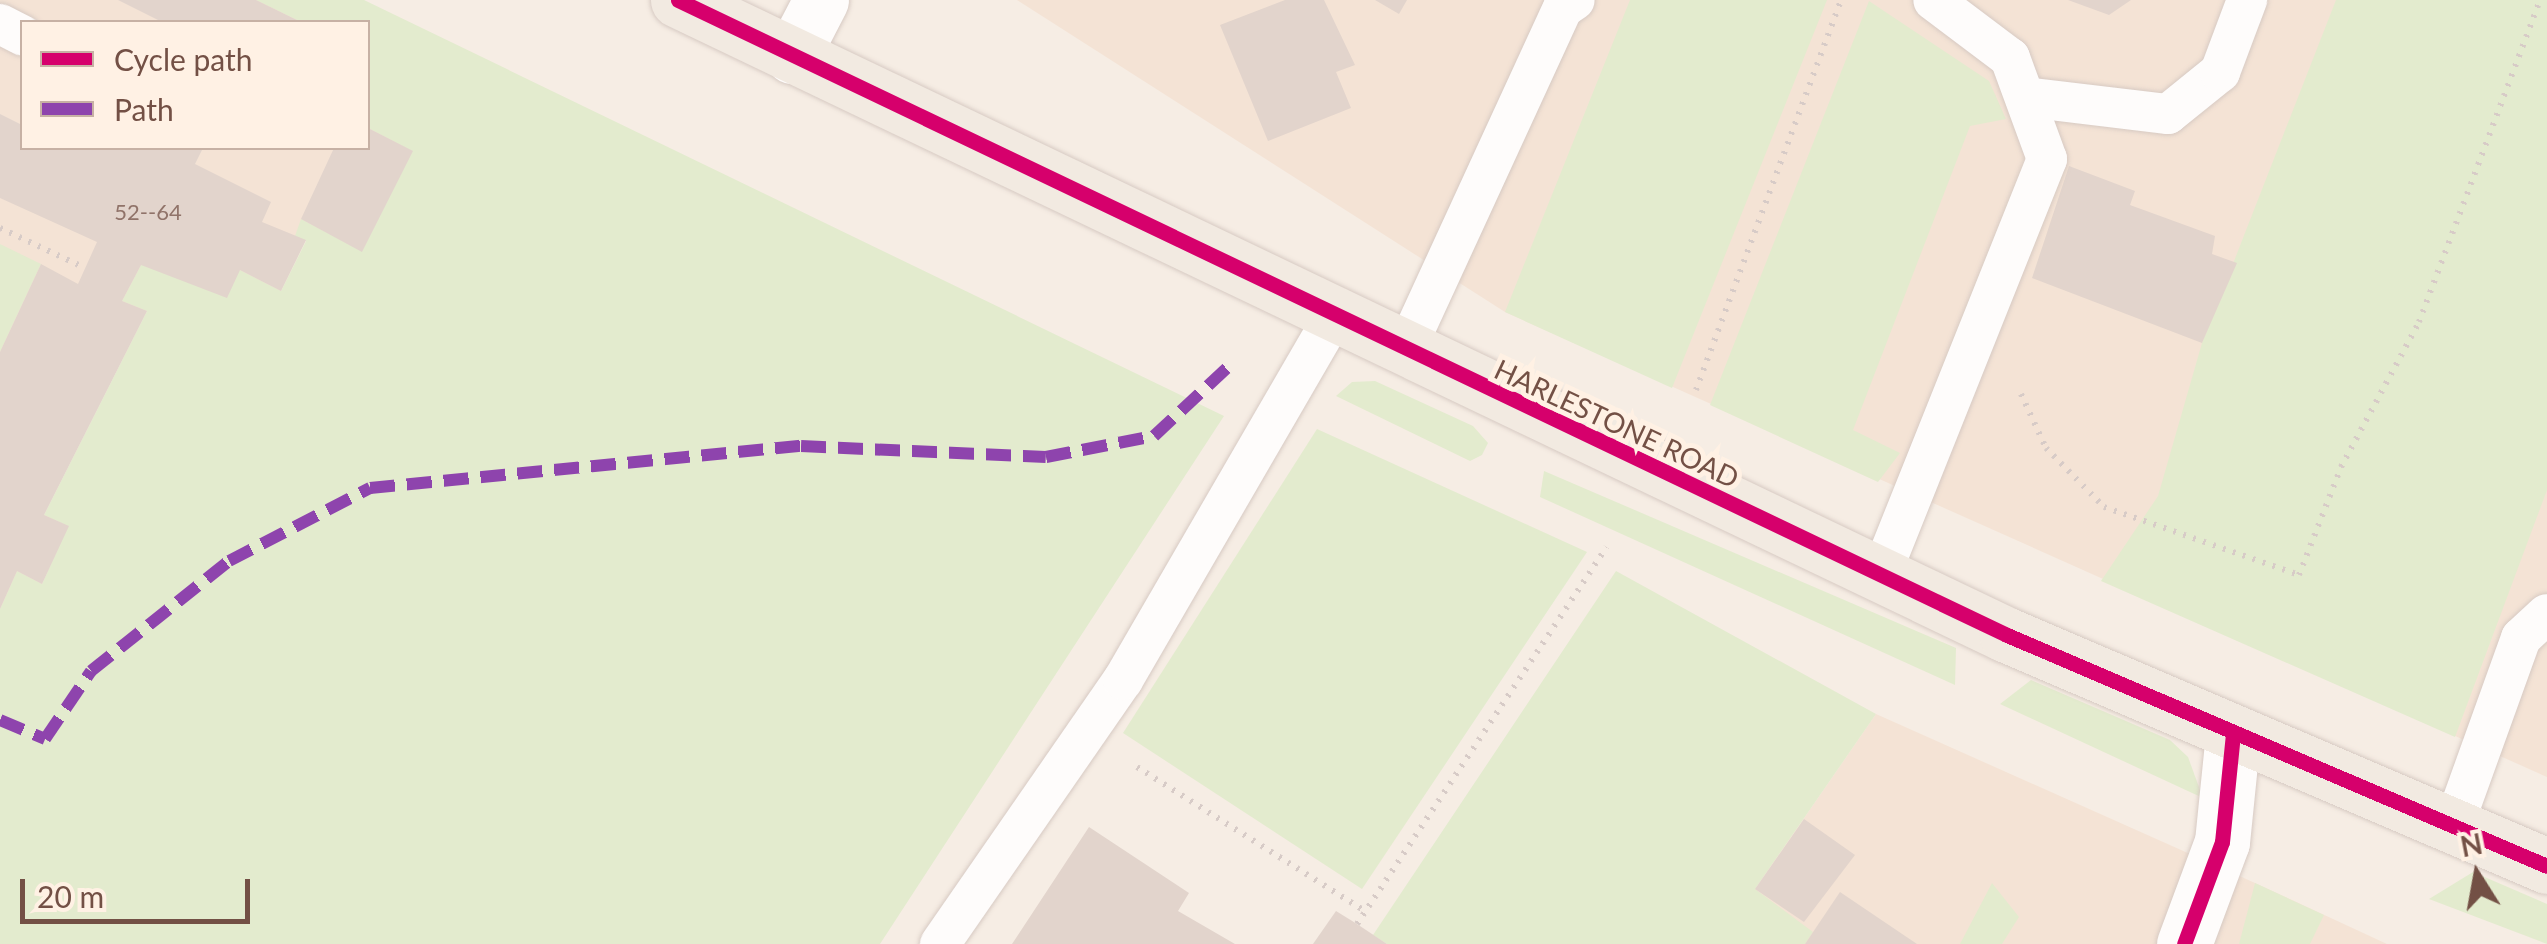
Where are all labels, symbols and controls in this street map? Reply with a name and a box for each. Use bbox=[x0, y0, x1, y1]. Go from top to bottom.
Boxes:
legend bbox=[20, 20, 370, 150]
text: Cycle path bbox=[114, 41, 253, 77]
text: Path bbox=[114, 91, 174, 127]
house number: 52--64 bbox=[114, 199, 182, 225]
street label: HARLESTONE ROAD bbox=[1489, 352, 1745, 494]
north arrow bbox=[2427, 824, 2527, 924]
text: N bbox=[2457, 826, 2485, 863]
scale bar bbox=[25, 859, 255, 921]
text: 20 m bbox=[37, 878, 104, 914]

